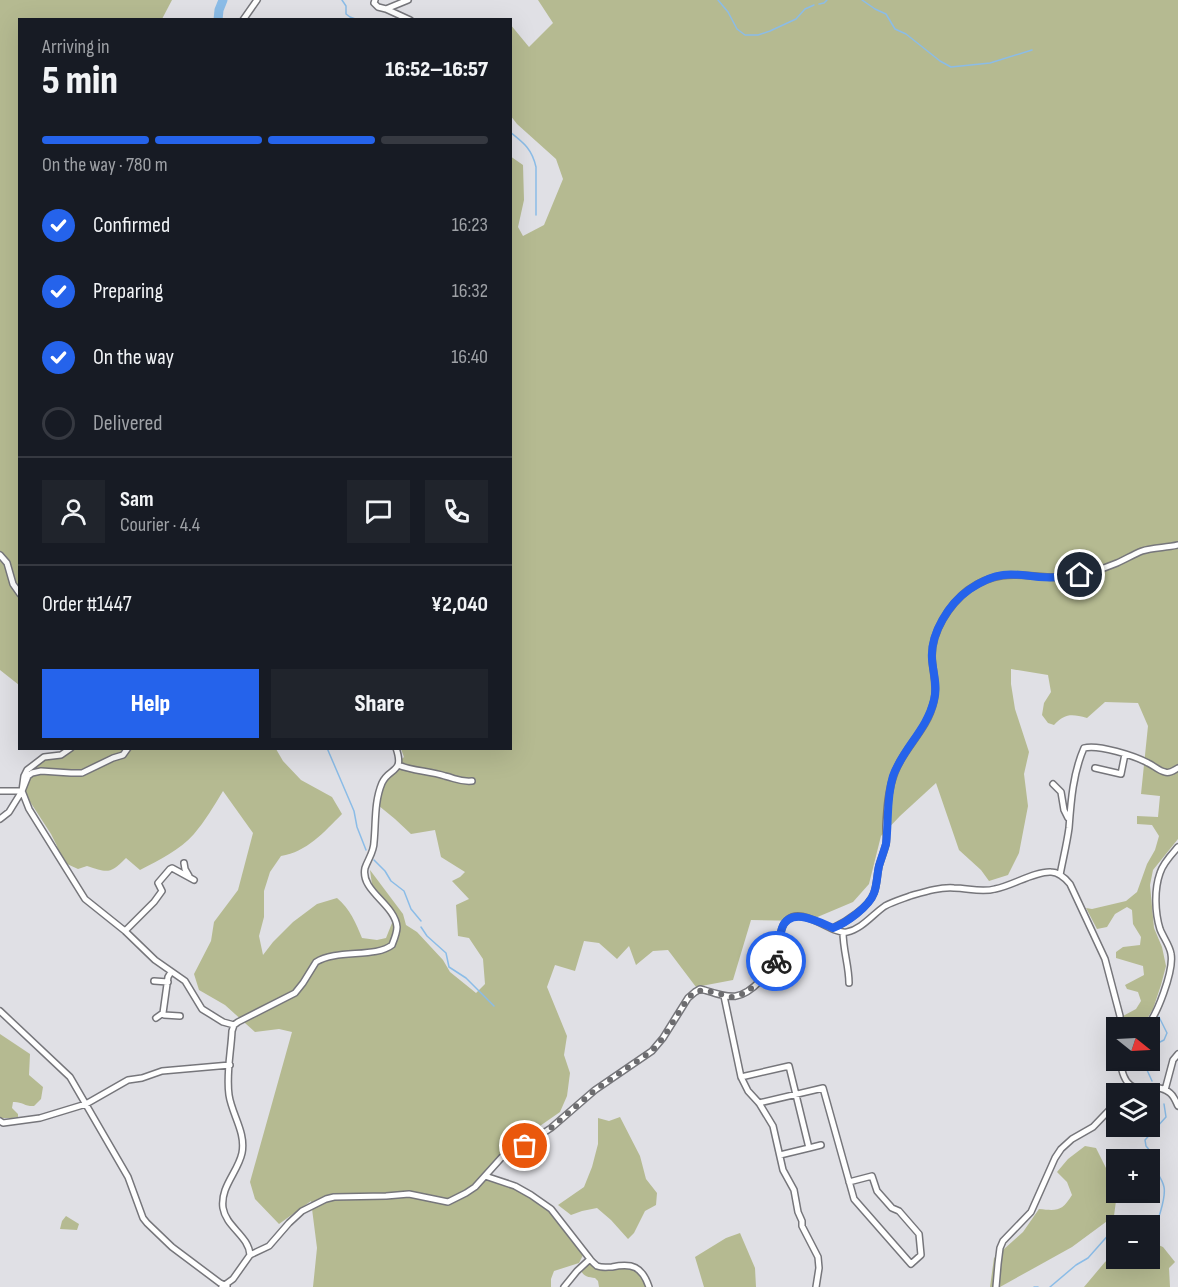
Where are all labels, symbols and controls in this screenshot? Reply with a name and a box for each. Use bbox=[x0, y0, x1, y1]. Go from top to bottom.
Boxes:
text: Arriving in bbox=[42, 35, 110, 59]
text: 16:52–16:57 bbox=[385, 56, 488, 83]
text: 5 min bbox=[42, 58, 118, 105]
text: On the way · 780 m bbox=[42, 153, 168, 177]
icon: check bbox=[42, 209, 75, 242]
text: Confirmed bbox=[93, 212, 170, 239]
text: 16:23 bbox=[452, 213, 488, 237]
icon: check bbox=[42, 275, 75, 308]
text: Preparing bbox=[93, 278, 163, 305]
text: 16:32 bbox=[452, 279, 488, 303]
icon: check bbox=[42, 341, 75, 374]
text: On the way bbox=[93, 344, 174, 371]
text: 16:40 bbox=[451, 345, 488, 369]
text: Delivered bbox=[93, 410, 162, 437]
button: person bbox=[42, 480, 105, 543]
button: chat bbox=[347, 480, 410, 543]
button: phone bbox=[425, 480, 488, 543]
text: Sam bbox=[120, 486, 154, 513]
text: Courier · 4.4 bbox=[120, 513, 200, 537]
pin bbox=[1054, 549, 1105, 600]
icon: home bbox=[1063, 558, 1096, 591]
text: Order #1447 bbox=[42, 591, 131, 618]
text: ¥2,040 bbox=[431, 591, 488, 618]
button: Help bbox=[42, 669, 259, 738]
button: Share bbox=[271, 669, 488, 738]
courier bbox=[746, 931, 806, 991]
icon: bike bbox=[760, 945, 793, 978]
north arrow bbox=[1106, 1017, 1160, 1071]
map controls bbox=[1106, 1017, 1160, 1269]
button: layers bbox=[1106, 1083, 1160, 1137]
pin bbox=[499, 1120, 550, 1171]
icon: bag bbox=[508, 1129, 541, 1162]
button: + bbox=[1106, 1149, 1160, 1203]
button: − bbox=[1106, 1215, 1160, 1269]

